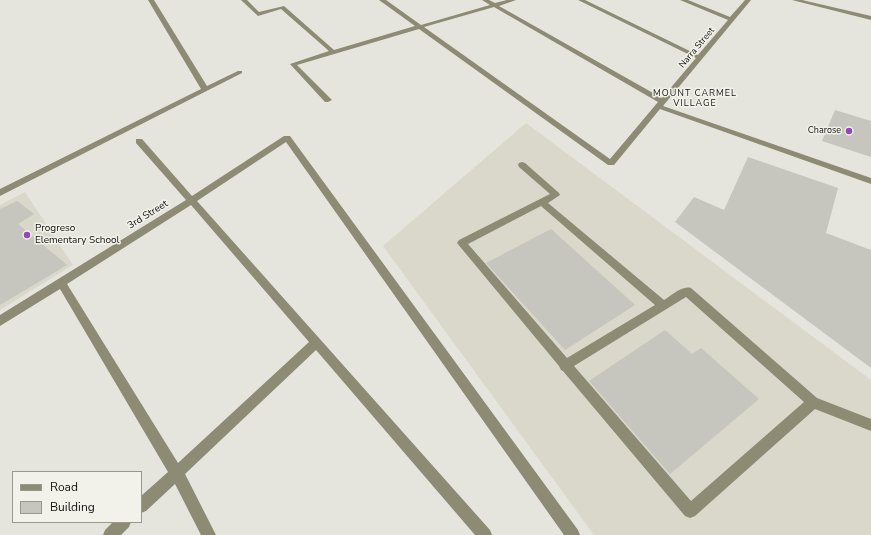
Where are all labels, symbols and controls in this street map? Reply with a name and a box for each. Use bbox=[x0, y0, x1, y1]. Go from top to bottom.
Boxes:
street label: Narra Street bbox=[677, 26, 717, 70]
district label: MOUNT CARMEL VILLAGE bbox=[653, 89, 737, 110]
place label: Charose bbox=[808, 126, 841, 136]
marker: Charose bbox=[844, 126, 854, 136]
street label: 3rd Street bbox=[126, 198, 170, 232]
place label: Progreso Elementary School bbox=[35, 223, 120, 246]
marker: Progreso Elementary School bbox=[22, 230, 32, 240]
legend bbox=[12, 471, 142, 523]
text: Road bbox=[50, 479, 78, 495]
text: Building bbox=[50, 499, 95, 515]

